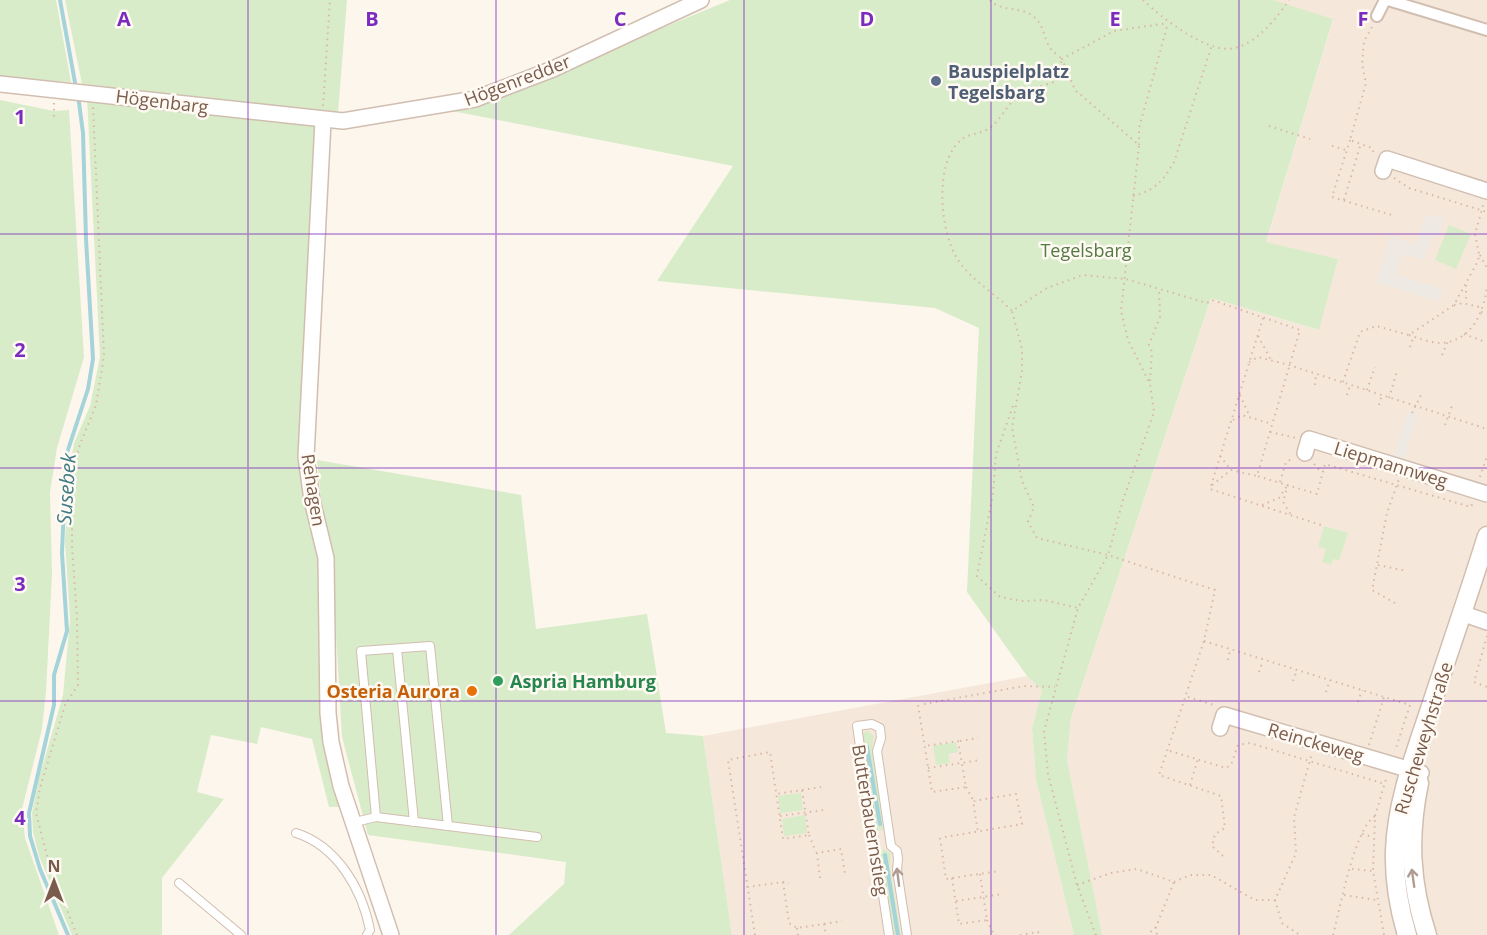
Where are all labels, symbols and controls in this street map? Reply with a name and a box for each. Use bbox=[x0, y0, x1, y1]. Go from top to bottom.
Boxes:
text: A bbox=[117, 5, 131, 32]
text: B bbox=[365, 5, 379, 32]
text: C bbox=[614, 5, 627, 32]
text: D bbox=[860, 5, 874, 32]
text: E bbox=[1109, 5, 1121, 32]
text: F bbox=[1358, 5, 1368, 32]
street label: Högenredder bbox=[460, 49, 574, 111]
place label: Bauspielplatz Tegelsbarg bbox=[948, 59, 1069, 104]
marker: Bauspielplatz Tegelsbarg bbox=[929, 74, 943, 88]
street label: Högenbarg bbox=[114, 83, 210, 119]
text: 1 bbox=[14, 103, 26, 130]
park label: Tegelsbarg bbox=[1040, 238, 1132, 262]
text: 2 bbox=[14, 336, 26, 363]
street label: Liepmannweg bbox=[1331, 435, 1451, 493]
water label: Susebek bbox=[50, 451, 82, 526]
street label: Rehagen bbox=[296, 452, 332, 528]
text: 3 bbox=[14, 570, 26, 597]
street label: Ruscheweyhstraße bbox=[1388, 659, 1458, 817]
place label: Aspria Hamburg bbox=[510, 669, 656, 693]
marker: Aspria Hamburg bbox=[491, 674, 505, 688]
place label: Osteria Aurora bbox=[326, 679, 460, 703]
marker: Osteria Aurora bbox=[465, 684, 479, 698]
street label: Reinckeweg bbox=[1265, 717, 1367, 767]
street label: Butterbauernstieg bbox=[847, 743, 895, 898]
text: 4 bbox=[14, 804, 26, 831]
north arrow bbox=[24, 851, 84, 911]
text: N bbox=[47, 855, 61, 877]
one-way arrow bbox=[893, 868, 904, 888]
one-way arrow bbox=[1407, 869, 1418, 889]

